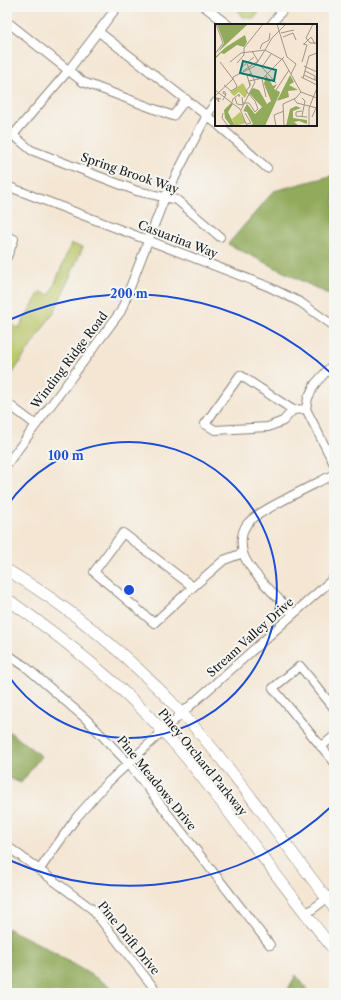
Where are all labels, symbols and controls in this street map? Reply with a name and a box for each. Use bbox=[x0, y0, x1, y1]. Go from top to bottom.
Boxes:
inset map bbox=[215, 24, 317, 126]
street label: Spring Brook Way bbox=[79, 149, 181, 197]
street label: Casuarina Way bbox=[136, 217, 220, 261]
text: 200 m bbox=[110, 286, 148, 301]
street label: Winding Ridge Road bbox=[27, 308, 111, 412]
text: 100 m bbox=[48, 448, 84, 463]
centre of rings bbox=[122, 583, 136, 597]
street label: Stream Valley Drive bbox=[204, 594, 297, 680]
street label: Piney Orchard Parkway bbox=[155, 705, 251, 819]
street label: Pine Meadows Drive bbox=[114, 733, 200, 834]
street label: Pine Drift Drive bbox=[95, 898, 163, 978]

